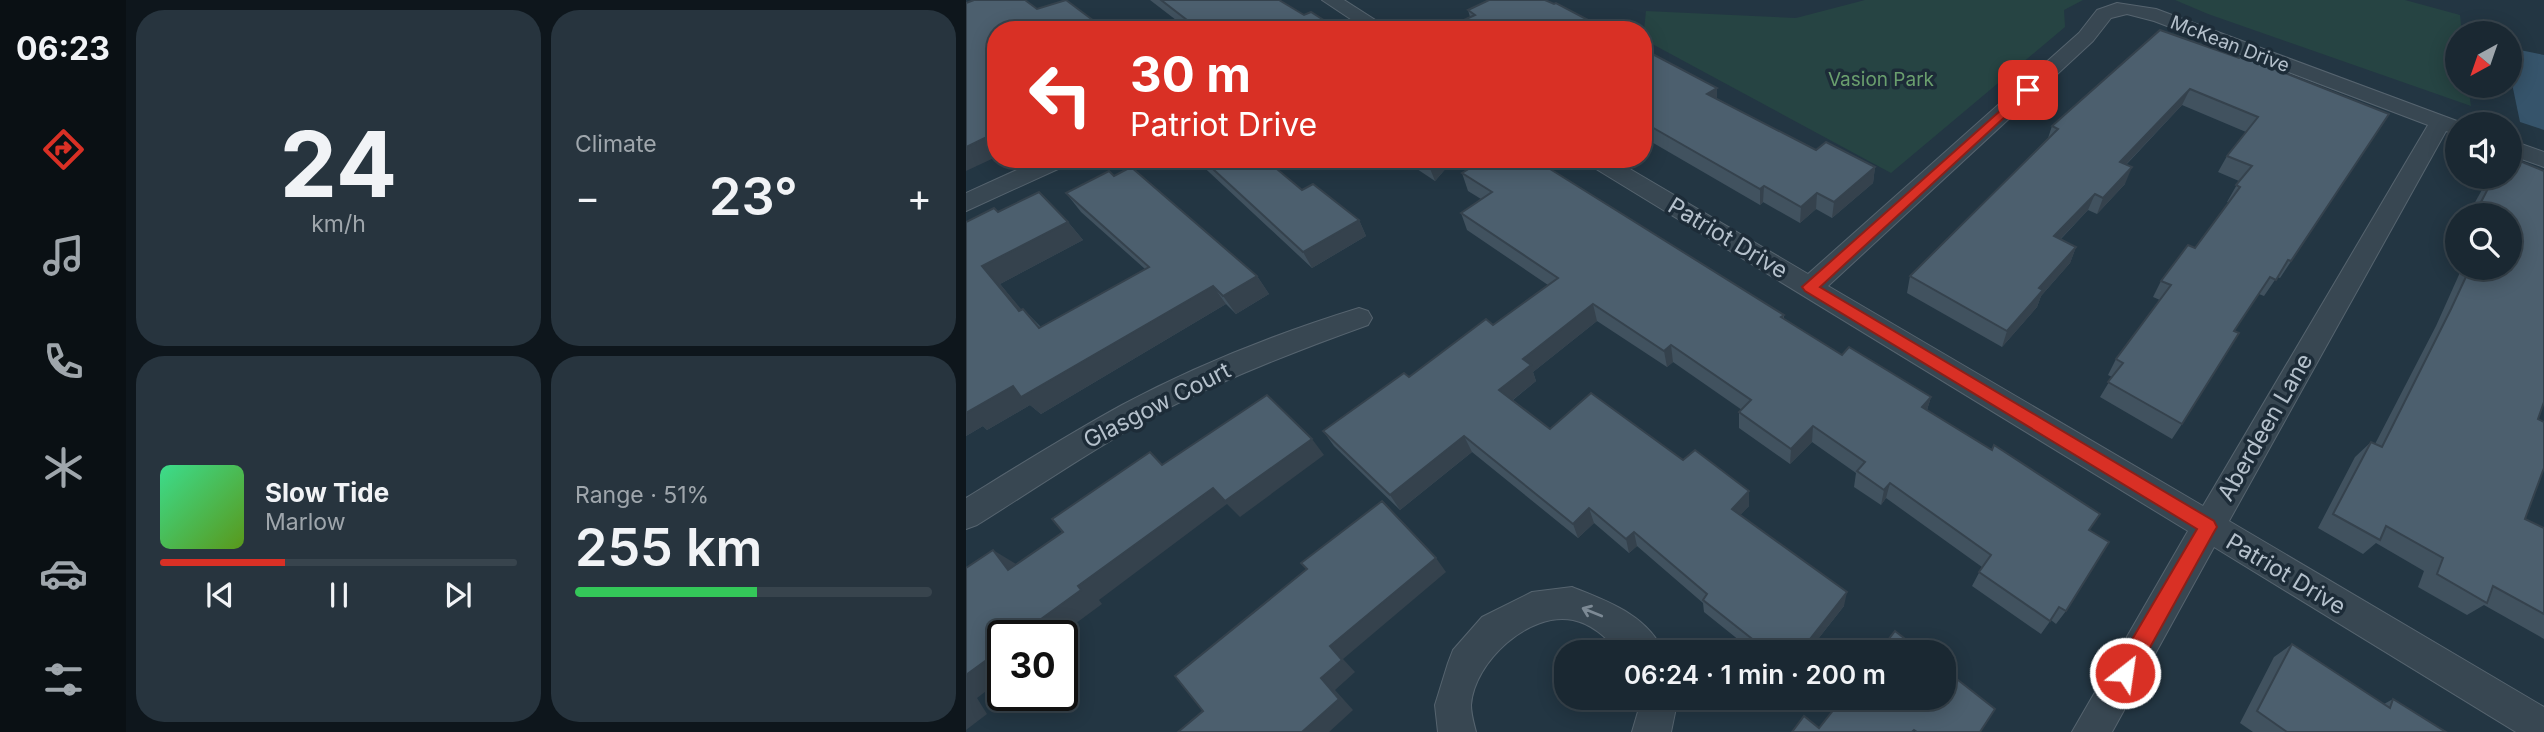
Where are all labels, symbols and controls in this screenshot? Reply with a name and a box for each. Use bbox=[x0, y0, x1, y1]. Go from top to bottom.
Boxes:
street label: McKean Drive bbox=[2167, 11, 2293, 77]
north arrow bbox=[2445, 21, 2522, 98]
map controls bbox=[2445, 21, 2522, 280]
text: 06:23 bbox=[16, 29, 110, 68]
text: 30 m bbox=[1130, 45, 1251, 104]
icon: left bbox=[1015, 49, 1106, 140]
pin bbox=[1998, 60, 2058, 120]
park label: Vasion Park bbox=[1828, 68, 1935, 91]
icon: arrive bbox=[2009, 71, 2047, 109]
text: Patriot Drive bbox=[1130, 105, 1317, 144]
text: 24 bbox=[280, 109, 397, 219]
button: sound bbox=[2445, 112, 2522, 189]
icon: directions bbox=[39, 125, 88, 174]
text: Climate bbox=[575, 130, 657, 158]
text: 23° bbox=[709, 165, 798, 228]
text: − bbox=[575, 174, 600, 220]
text: + bbox=[907, 174, 932, 220]
street label: Patriot Drive bbox=[1663, 191, 1793, 285]
button: search bbox=[2445, 203, 2522, 280]
text: km/h bbox=[311, 210, 366, 238]
icon: music bbox=[39, 231, 88, 280]
icon: phone bbox=[39, 337, 88, 386]
street label: Aberdeen Lane bbox=[2211, 348, 2319, 506]
street label: Glasgow Court bbox=[1079, 356, 1236, 454]
icon: climate bbox=[39, 443, 88, 492]
text: Slow Tide bbox=[265, 477, 389, 508]
text: Range · 51% bbox=[575, 481, 709, 509]
text: Marlow bbox=[265, 508, 345, 536]
text: 255 km bbox=[575, 516, 762, 579]
street label: Patriot Drive bbox=[2221, 527, 2351, 621]
icon: car bbox=[39, 549, 88, 598]
icon: previous bbox=[201, 576, 239, 614]
icon: pause bbox=[320, 576, 358, 614]
icon: next bbox=[439, 576, 477, 614]
one-way arrow bbox=[1582, 604, 1604, 617]
speed limit sign: 30 bbox=[987, 620, 1078, 711]
position arrow bbox=[2088, 636, 2162, 710]
icon: filters bbox=[39, 655, 88, 704]
text: 06:24 · 1 min · 200 m bbox=[1624, 659, 1886, 690]

